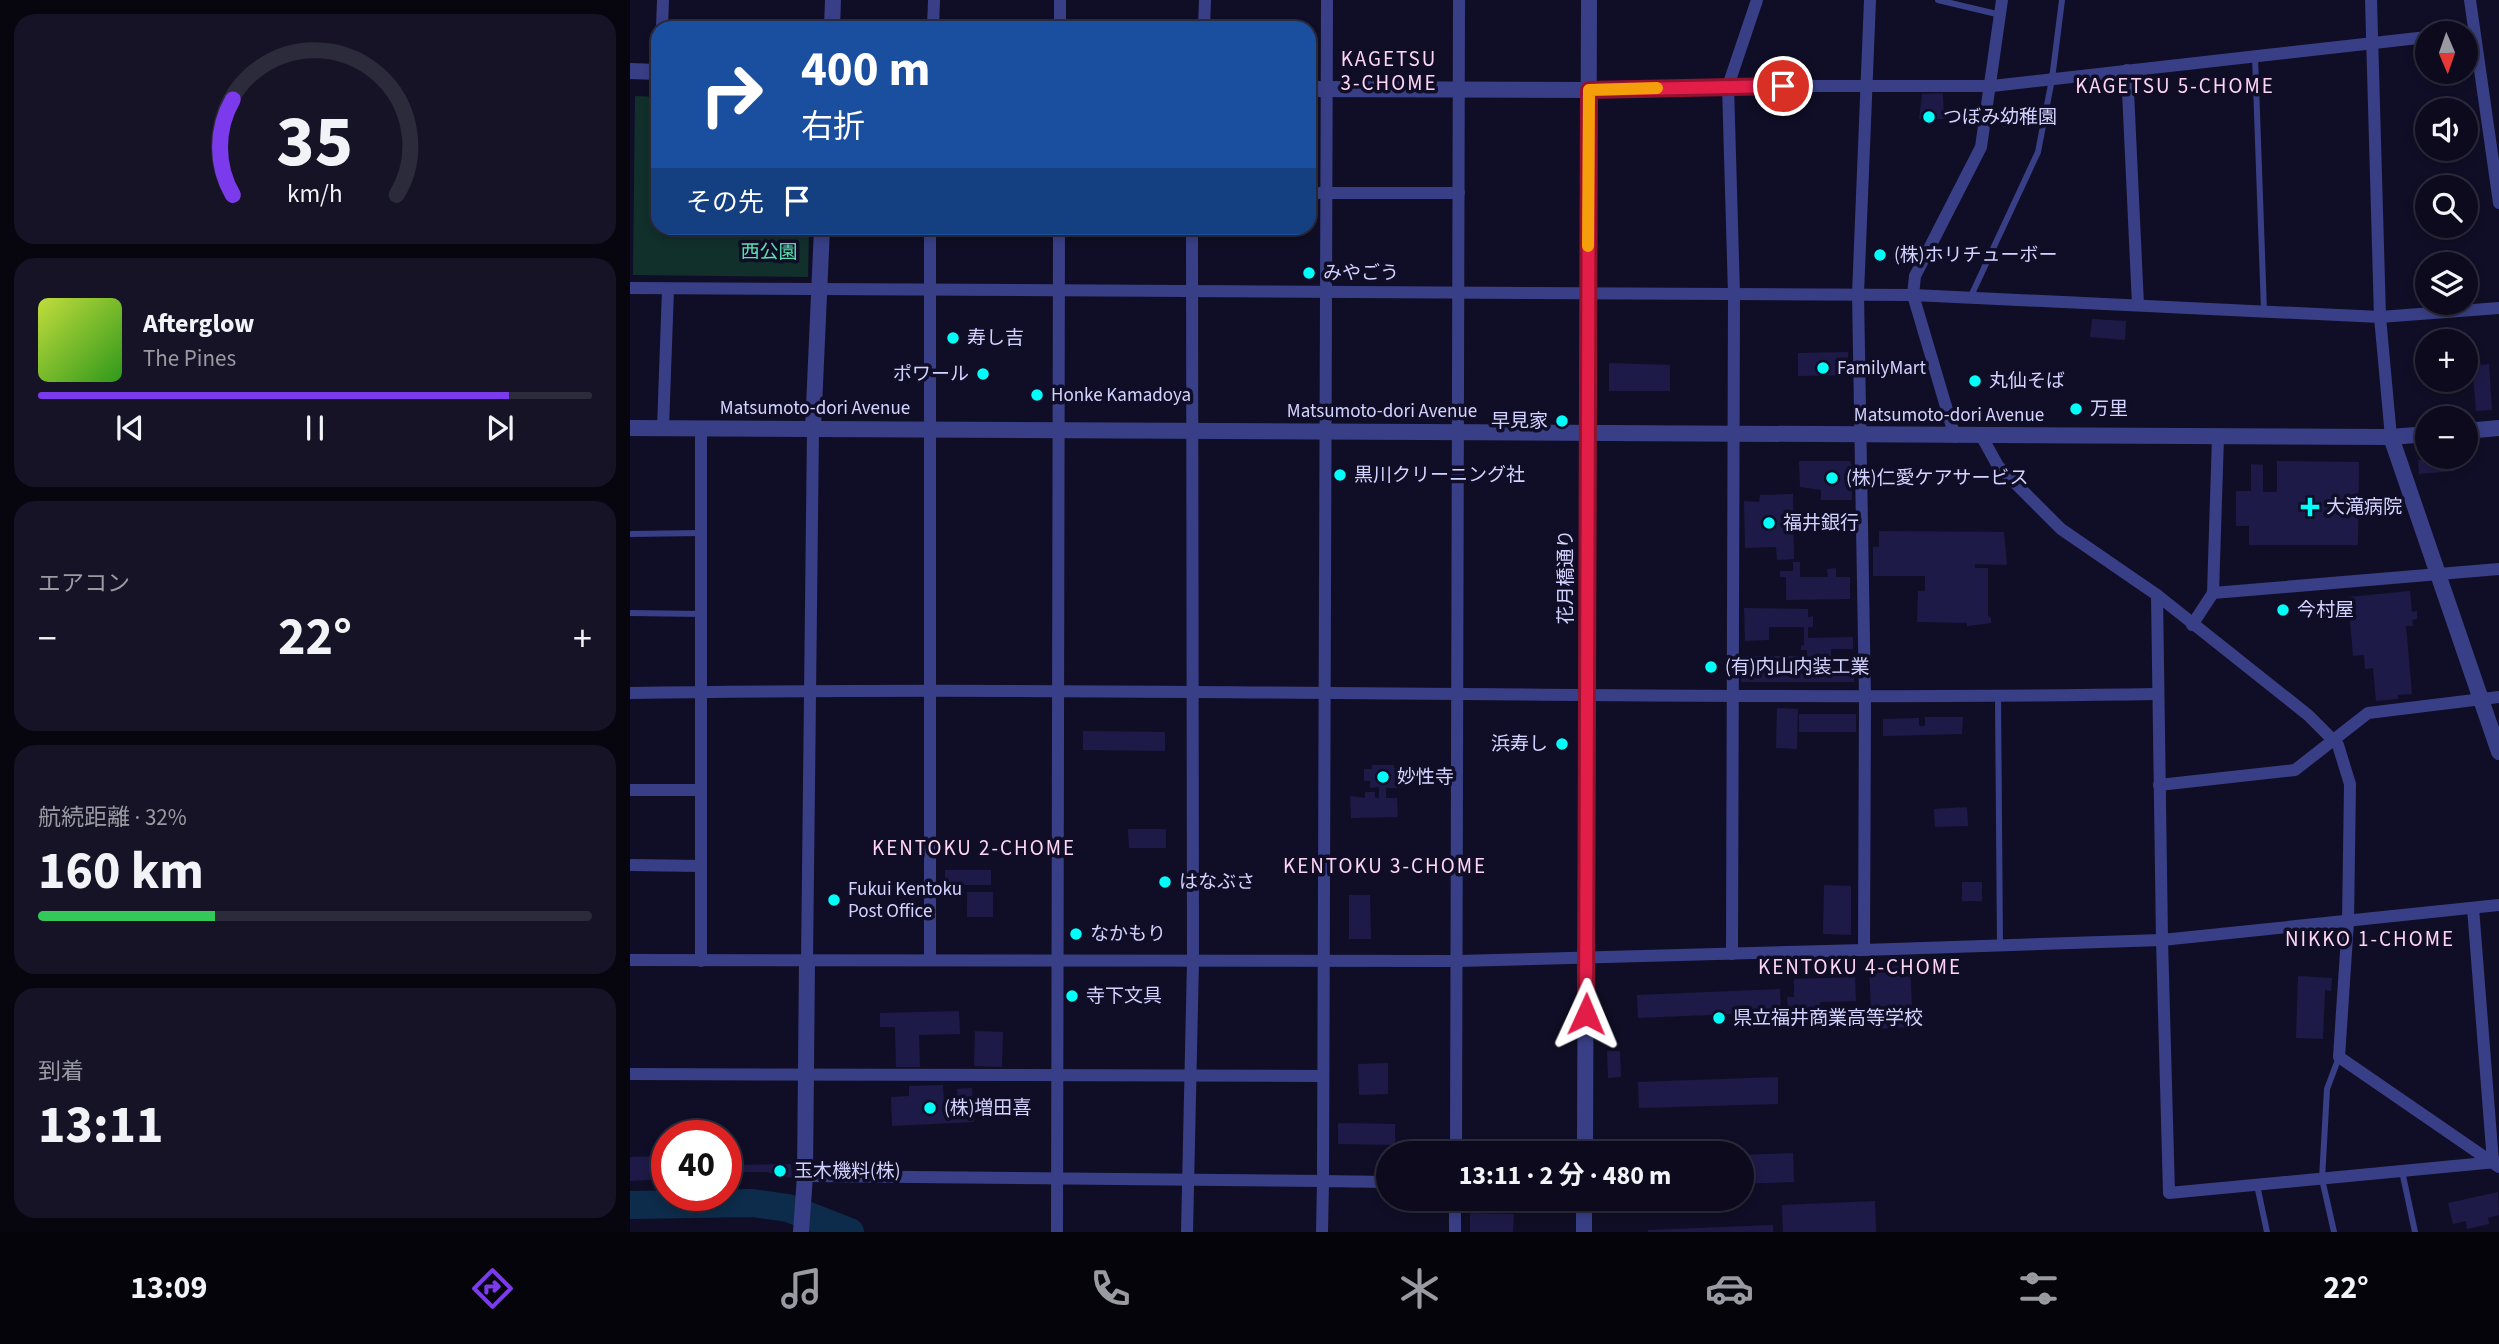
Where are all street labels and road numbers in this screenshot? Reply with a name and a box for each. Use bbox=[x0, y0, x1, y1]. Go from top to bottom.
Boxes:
street label: Matsumoto-dori Avenue bbox=[720, 395, 910, 422]
street label: Matsumoto-dori Avenue bbox=[1287, 398, 1477, 425]
street label: Matsumoto-dori Avenue bbox=[1854, 402, 2044, 429]
street label: 花月橋通り bbox=[1553, 529, 1580, 625]

